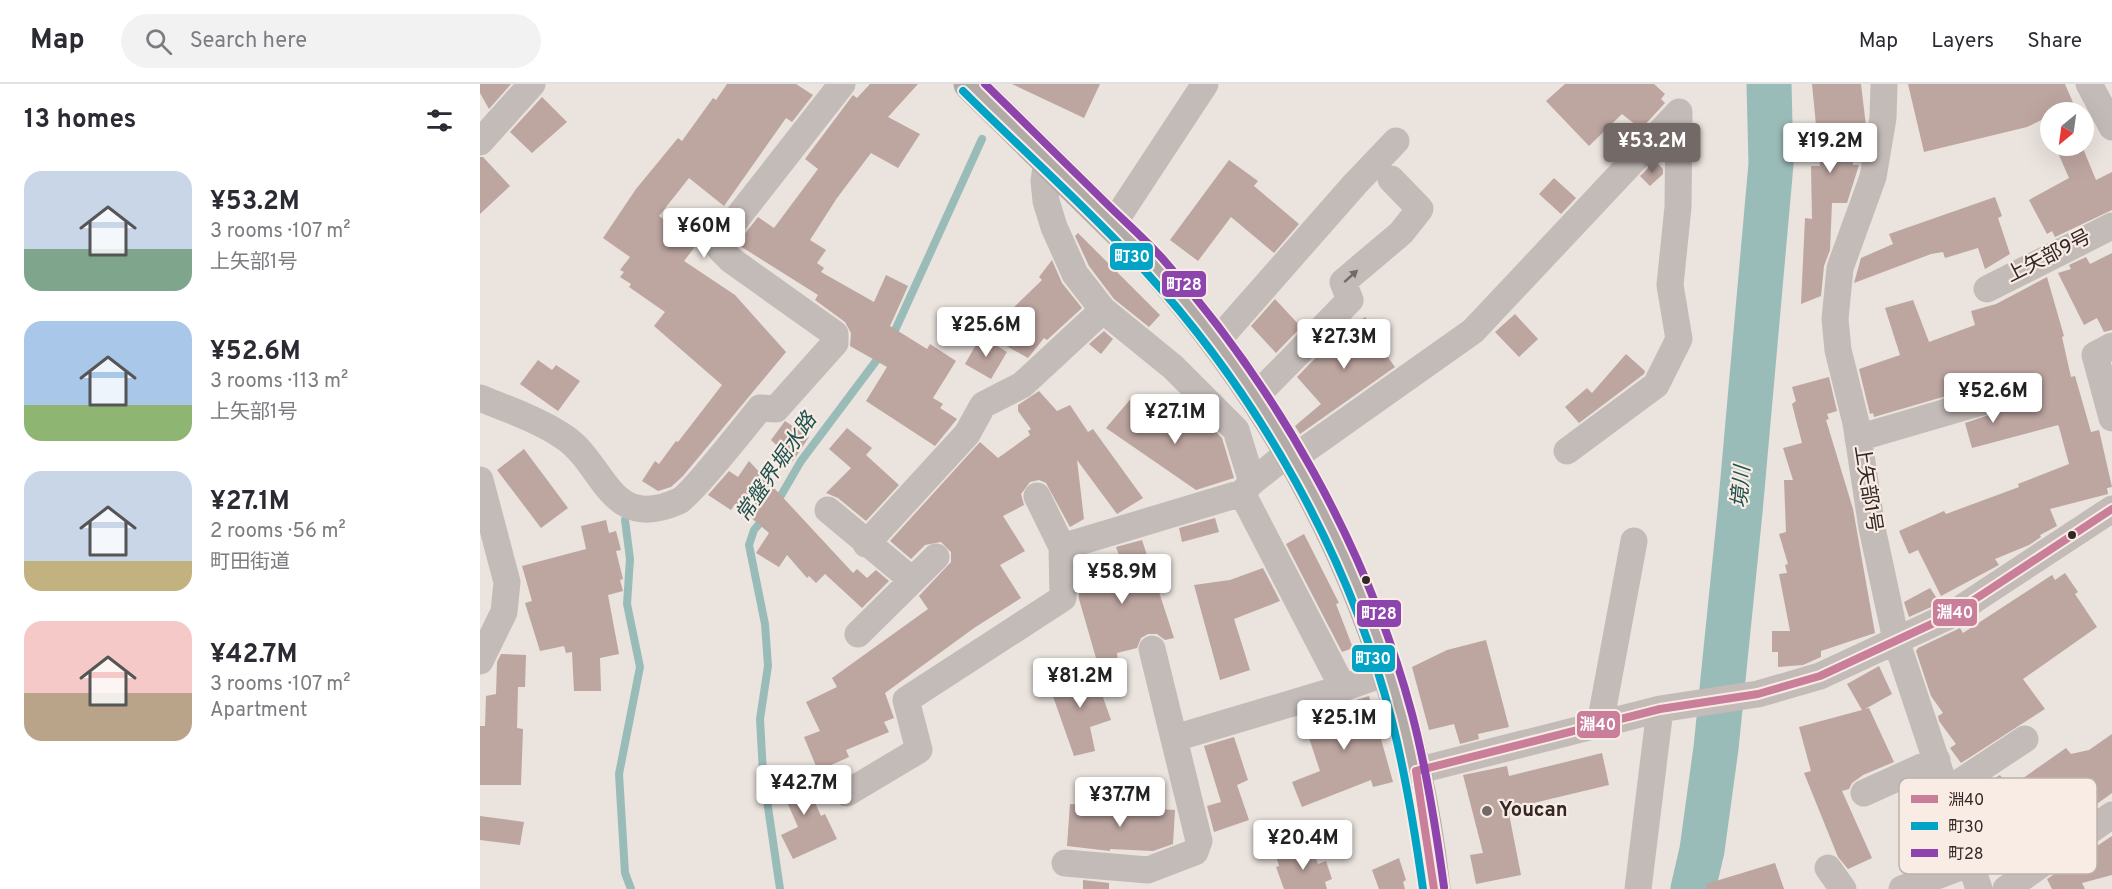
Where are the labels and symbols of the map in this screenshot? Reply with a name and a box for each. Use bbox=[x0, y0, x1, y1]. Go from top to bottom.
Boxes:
north arrow bbox=[2040, 102, 2094, 156]
pin: ¥53.2M bbox=[1603, 123, 1701, 174]
pin: ¥19.2M bbox=[1781, 123, 1879, 174]
pin: ¥60M bbox=[668, 208, 740, 259]
street label: 上矢部9号 bbox=[2002, 225, 2096, 289]
line badge: 町30 bbox=[1109, 242, 1154, 271]
text: 町30 bbox=[1114, 248, 1150, 268]
line badge: 町28 bbox=[1161, 270, 1207, 298]
one-way arrow bbox=[1343, 270, 1358, 283]
text: 町28 bbox=[1166, 276, 1202, 296]
pin: ¥25.6M bbox=[937, 307, 1035, 358]
pin: ¥27.3M bbox=[1295, 319, 1393, 370]
pin: ¥52.6M bbox=[1944, 373, 2042, 424]
pin: ¥27.1M bbox=[1126, 394, 1224, 445]
water label: 常盤界堀水路 bbox=[731, 407, 825, 528]
street label: 上矢部1号 bbox=[1847, 444, 1887, 534]
water label: 境川 bbox=[1727, 463, 1757, 509]
unlabelled marker bbox=[2066, 529, 2078, 541]
pin: ¥58.9M bbox=[1073, 554, 1171, 605]
unlabelled marker bbox=[1360, 574, 1372, 586]
line badge: 淵40 bbox=[1932, 598, 1978, 627]
line badge: 町28 bbox=[1356, 599, 1402, 628]
text: 淵40 bbox=[1937, 603, 1973, 624]
text: 町28 bbox=[1361, 605, 1397, 625]
line badge: 町30 bbox=[1351, 644, 1396, 673]
text: 町30 bbox=[1355, 650, 1391, 670]
pin: ¥81.2M bbox=[1031, 658, 1129, 709]
pin: ¥25.1M bbox=[1295, 700, 1393, 751]
line badge: 淵40 bbox=[1576, 710, 1621, 739]
text: 淵40 bbox=[1580, 715, 1616, 736]
pin: ¥42.7M bbox=[755, 765, 853, 816]
pin: ¥37.7M bbox=[1071, 777, 1169, 828]
legend bbox=[1899, 778, 2097, 874]
text: 淵40 bbox=[1948, 791, 1984, 811]
place label: Youcan bbox=[1499, 798, 1568, 824]
marker: Youcan bbox=[1480, 804, 1494, 818]
text: 町30 bbox=[1948, 818, 1984, 838]
pin: ¥20.4M bbox=[1254, 820, 1352, 871]
text: 町28 bbox=[1948, 845, 1984, 865]

